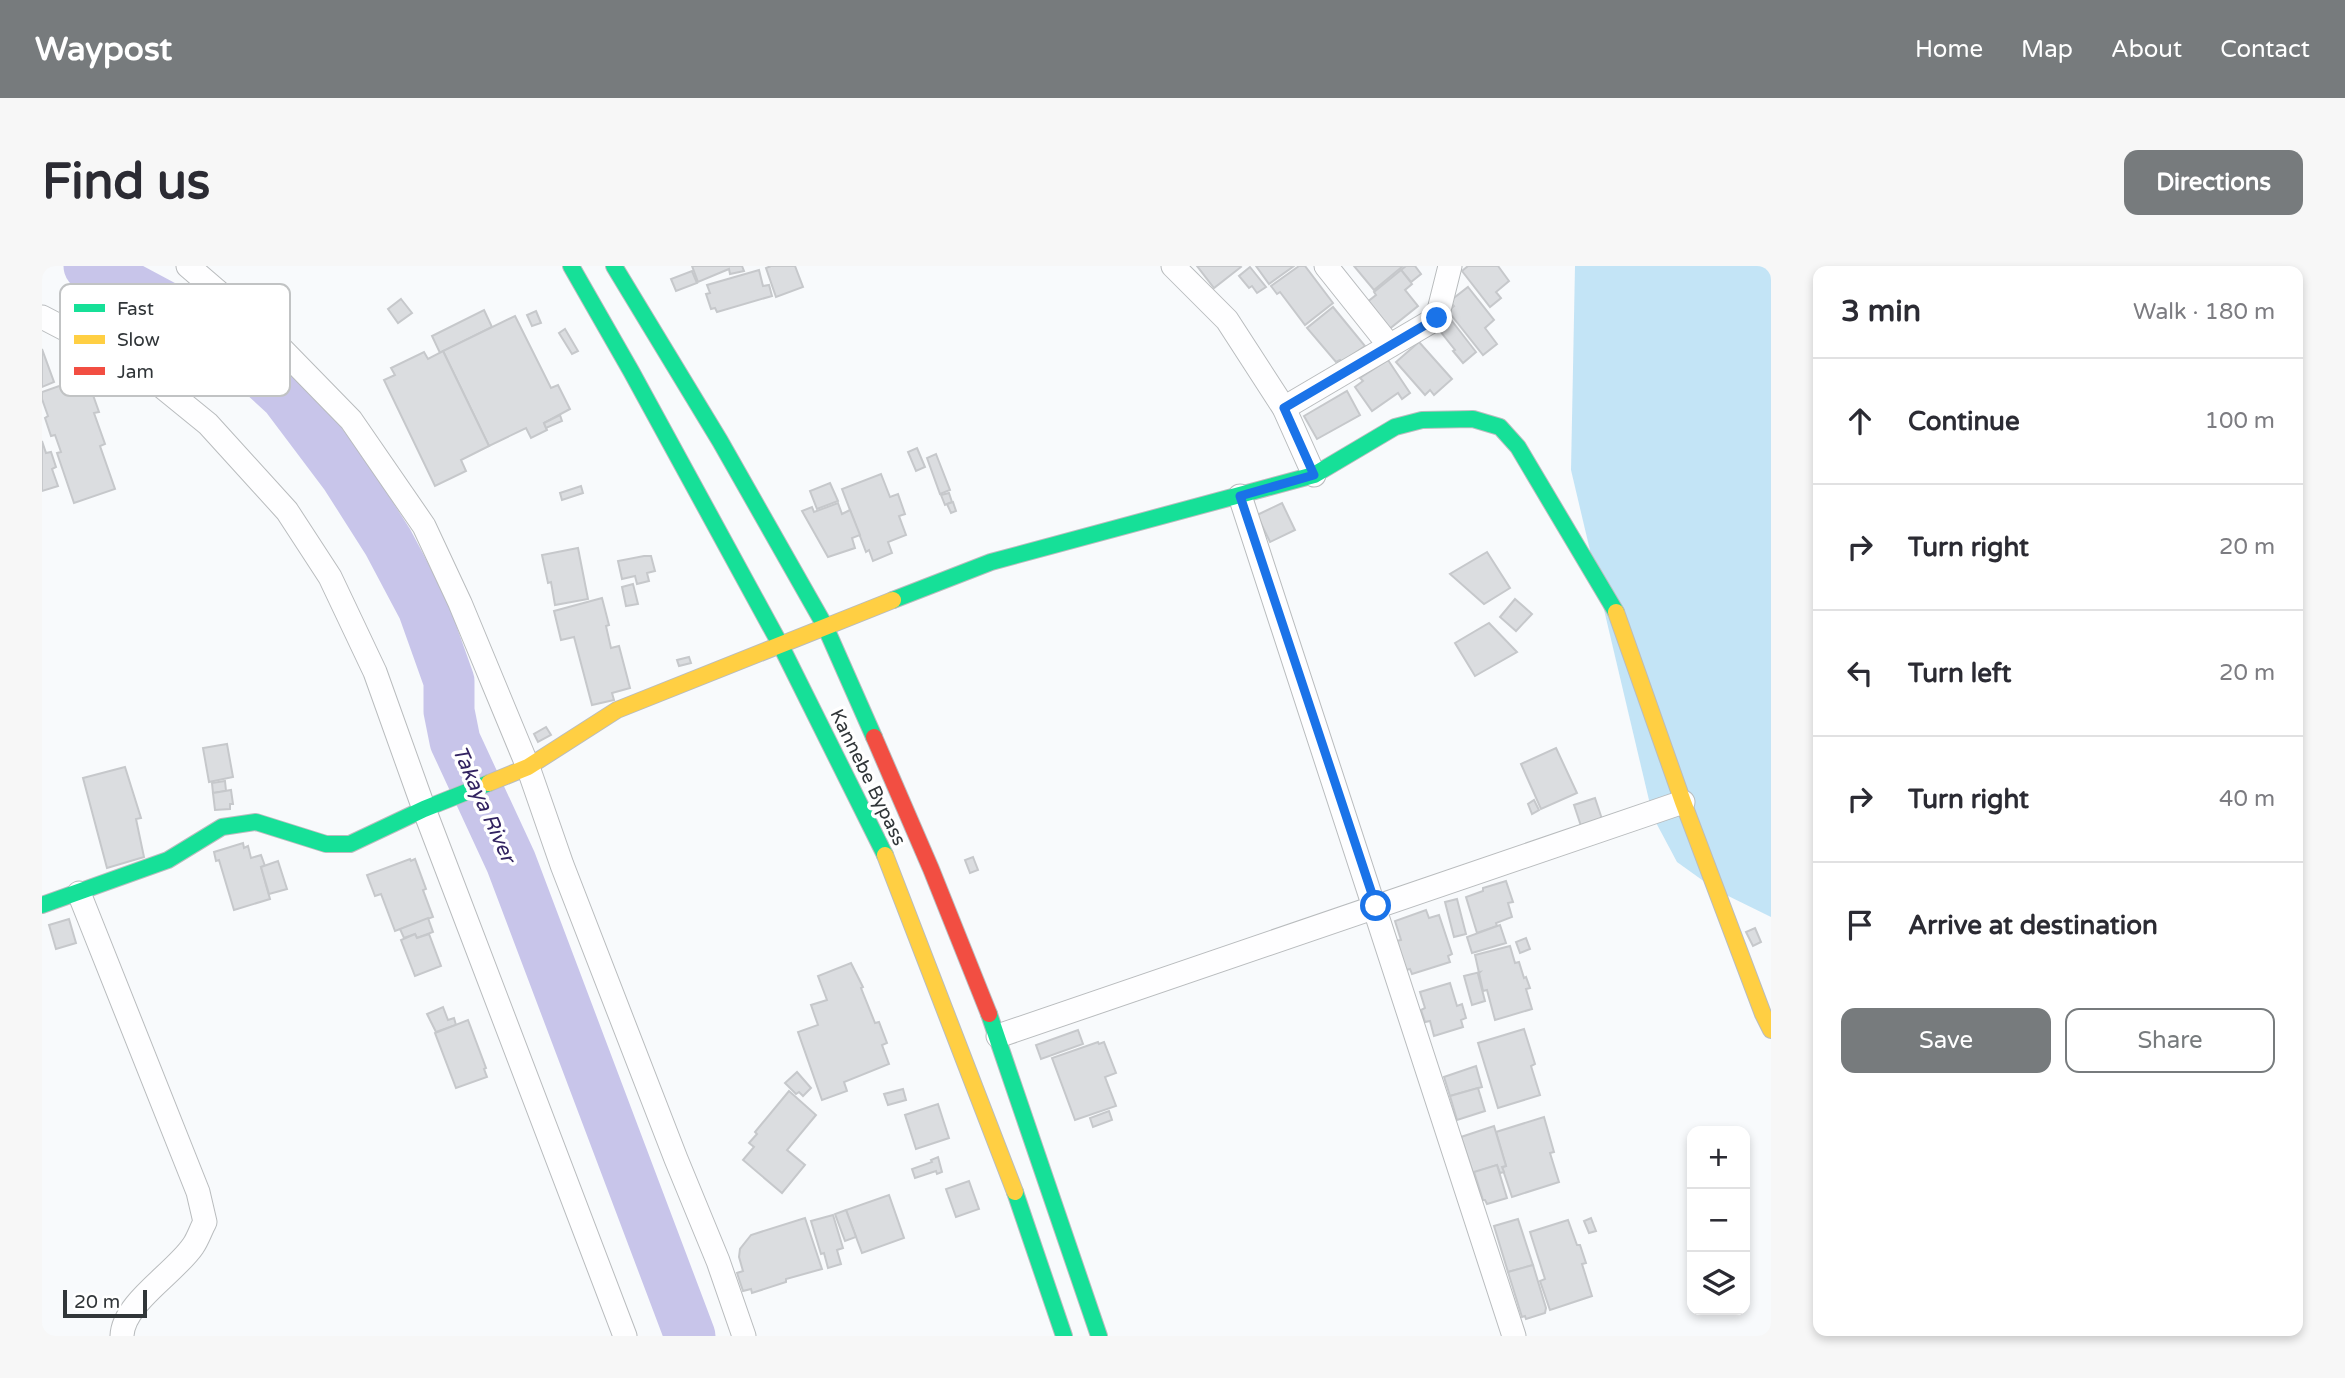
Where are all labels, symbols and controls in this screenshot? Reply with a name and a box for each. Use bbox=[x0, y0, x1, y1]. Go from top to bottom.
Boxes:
text: Waypost bbox=[35, 30, 172, 69]
text: Home bbox=[1915, 35, 1983, 64]
text: Map bbox=[2021, 35, 2073, 64]
text: About bbox=[2111, 35, 2182, 64]
text: Contact bbox=[2220, 35, 2310, 64]
button: Directions bbox=[2124, 150, 2303, 215]
text: Find us bbox=[42, 153, 210, 212]
legend bbox=[60, 284, 290, 396]
text: 3 min bbox=[1841, 293, 1921, 330]
text: Fast bbox=[117, 298, 154, 320]
text: Walk · 180 m bbox=[2133, 298, 2275, 326]
route end bbox=[1421, 302, 1452, 333]
text: Slow bbox=[117, 329, 160, 351]
text: Jam bbox=[117, 361, 154, 383]
icon: ahead bbox=[1841, 402, 1879, 440]
text: Continue bbox=[1908, 406, 2020, 437]
text: 100 m bbox=[2205, 407, 2275, 435]
icon: right bbox=[1841, 528, 1879, 566]
text: Turn right bbox=[1908, 532, 2029, 563]
text: 20 m bbox=[2219, 533, 2275, 561]
icon: left bbox=[1841, 654, 1879, 692]
text: Turn left bbox=[1908, 658, 2011, 689]
text: 20 m bbox=[2219, 659, 2275, 687]
street label: Kannebe Bypass bbox=[826, 706, 911, 849]
water label: Takaya River bbox=[447, 742, 522, 869]
icon: right bbox=[1841, 780, 1879, 818]
text: Turn right bbox=[1908, 784, 2029, 815]
text: 40 m bbox=[2219, 785, 2275, 813]
route start bbox=[1360, 890, 1391, 921]
icon: arrive bbox=[1841, 906, 1879, 944]
text: Arrive at destination bbox=[1908, 910, 2158, 941]
button: Save bbox=[1841, 1008, 2051, 1073]
button: Share bbox=[2065, 1008, 2275, 1073]
map controls bbox=[1687, 1126, 1750, 1315]
button: + bbox=[1687, 1126, 1750, 1189]
button: − bbox=[1687, 1189, 1750, 1252]
button: layers bbox=[1687, 1252, 1750, 1315]
scale bar bbox=[63, 1287, 147, 1319]
text: 20 m bbox=[74, 1291, 120, 1313]

